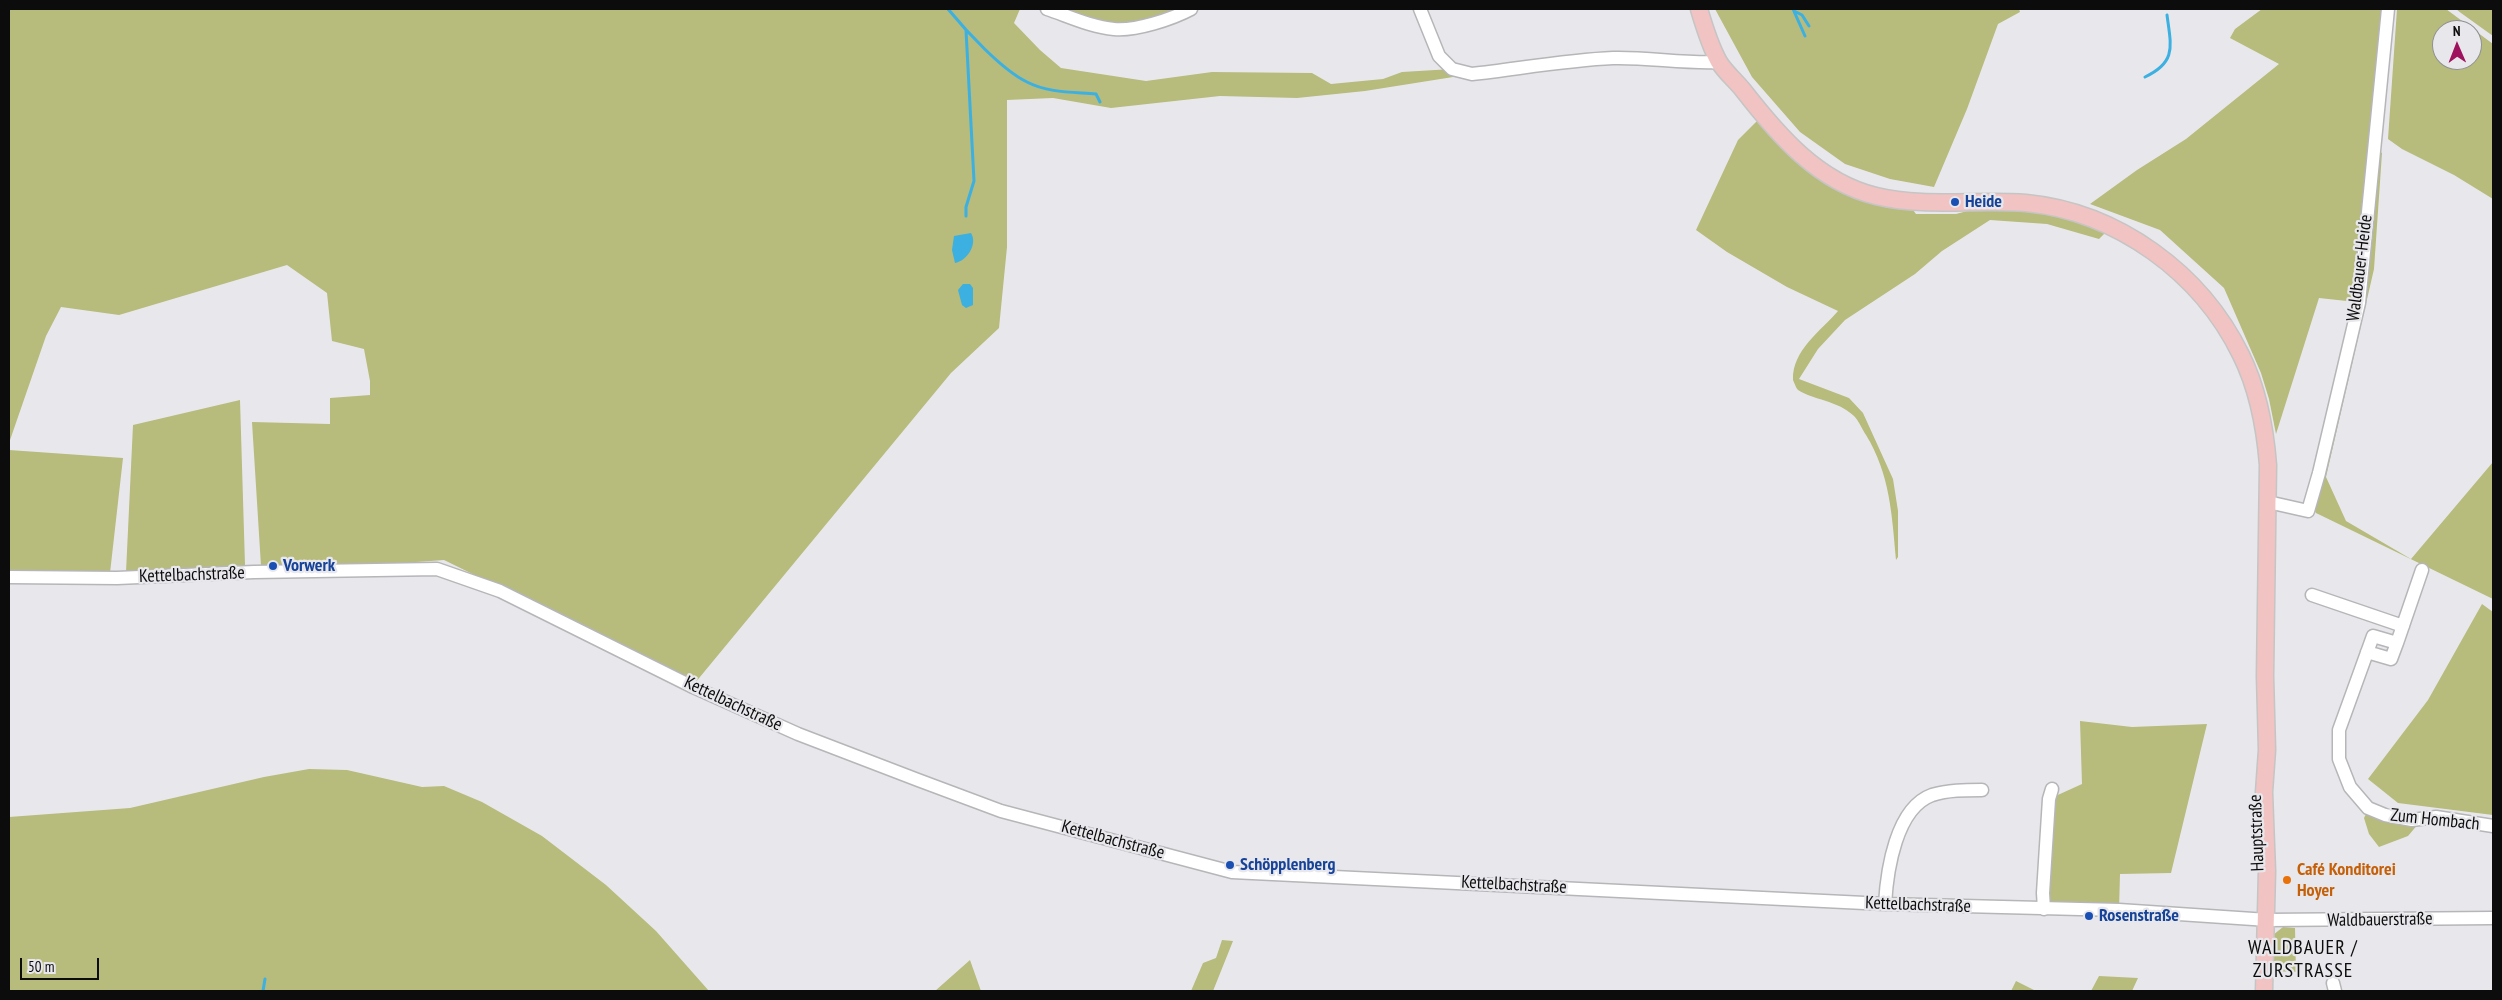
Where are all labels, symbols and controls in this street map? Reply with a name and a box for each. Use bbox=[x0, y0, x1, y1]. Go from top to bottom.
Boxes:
north arrow bbox=[2432, 20, 2482, 70]
text: N bbox=[2453, 22, 2461, 40]
place label: Heide bbox=[1965, 191, 2002, 213]
marker: Heide bbox=[1949, 196, 1961, 208]
street label: Waldbauer-Heide bbox=[2343, 213, 2377, 323]
place label: Vorwerk bbox=[283, 555, 335, 577]
marker: Vorwerk bbox=[267, 560, 279, 572]
street label: Kettelbachstraße bbox=[139, 562, 245, 588]
street label: Kettelbachstraße bbox=[681, 672, 785, 736]
street label: Hauptstraße bbox=[2245, 794, 2269, 872]
street label: Zum Hombach bbox=[2389, 805, 2481, 835]
street label: Kettelbachstraße bbox=[1059, 816, 1167, 864]
place label: Schöpplenberg bbox=[1240, 854, 1335, 876]
marker: Schöpplenberg bbox=[1224, 859, 1236, 871]
place label: Café Konditorei Hoyer bbox=[2297, 859, 2396, 902]
street label: Kettelbachstraße bbox=[1461, 871, 1567, 899]
marker: Café Konditorei Hoyer bbox=[2281, 874, 2293, 886]
street label: Kettelbachstraße bbox=[1865, 892, 1971, 918]
place label: Rosenstraße bbox=[2099, 905, 2179, 927]
street label: Waldbauerstraße bbox=[2327, 908, 2433, 932]
marker: Rosenstraße bbox=[2083, 910, 2095, 922]
district label: WALDBAUER / ZURSTRASSE bbox=[2247, 936, 2359, 983]
scale bar bbox=[22, 948, 101, 980]
text: 50 m bbox=[28, 957, 54, 976]

